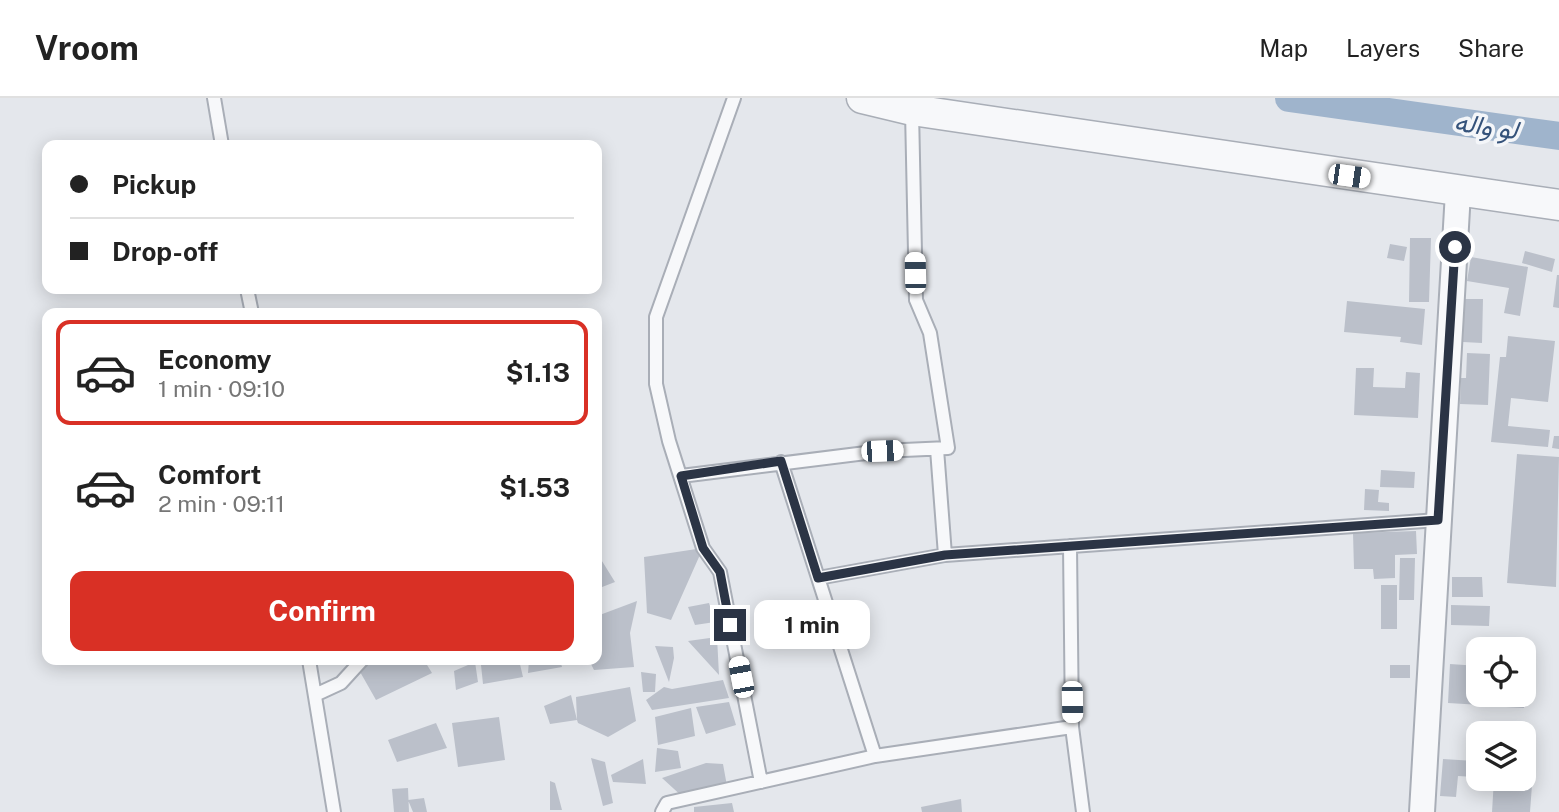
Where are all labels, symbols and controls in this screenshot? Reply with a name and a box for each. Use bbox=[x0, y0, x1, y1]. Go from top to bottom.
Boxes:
text: Vroom bbox=[35, 29, 139, 67]
text: Map bbox=[1259, 34, 1308, 62]
text: Layers bbox=[1346, 34, 1420, 62]
text: Share bbox=[1458, 34, 1524, 62]
water label: لو واله bbox=[1452, 106, 1522, 147]
car bbox=[1327, 163, 1372, 189]
text: Pickup bbox=[112, 169, 196, 200]
route start bbox=[1439, 231, 1471, 263]
text: Drop-off bbox=[112, 236, 218, 267]
car bbox=[905, 252, 926, 294]
icon: car bbox=[74, 341, 137, 404]
text: Economy bbox=[158, 344, 271, 375]
text: $1.13 bbox=[506, 357, 570, 388]
text: 1 min · 09:10 bbox=[158, 375, 285, 402]
car bbox=[861, 440, 904, 462]
icon: car bbox=[74, 456, 137, 519]
text: Comfort bbox=[158, 459, 261, 490]
text: $1.53 bbox=[499, 472, 570, 503]
text: 2 min · 09:11 bbox=[158, 490, 285, 517]
button: Confirm bbox=[70, 571, 574, 651]
callout: 1 min bbox=[754, 601, 870, 650]
route end bbox=[714, 609, 746, 641]
text: 1 min bbox=[784, 611, 840, 638]
map controls bbox=[1466, 637, 1536, 791]
button: locate bbox=[1466, 637, 1536, 707]
car bbox=[727, 654, 756, 700]
car bbox=[1062, 681, 1083, 723]
button: layers bbox=[1466, 721, 1536, 791]

